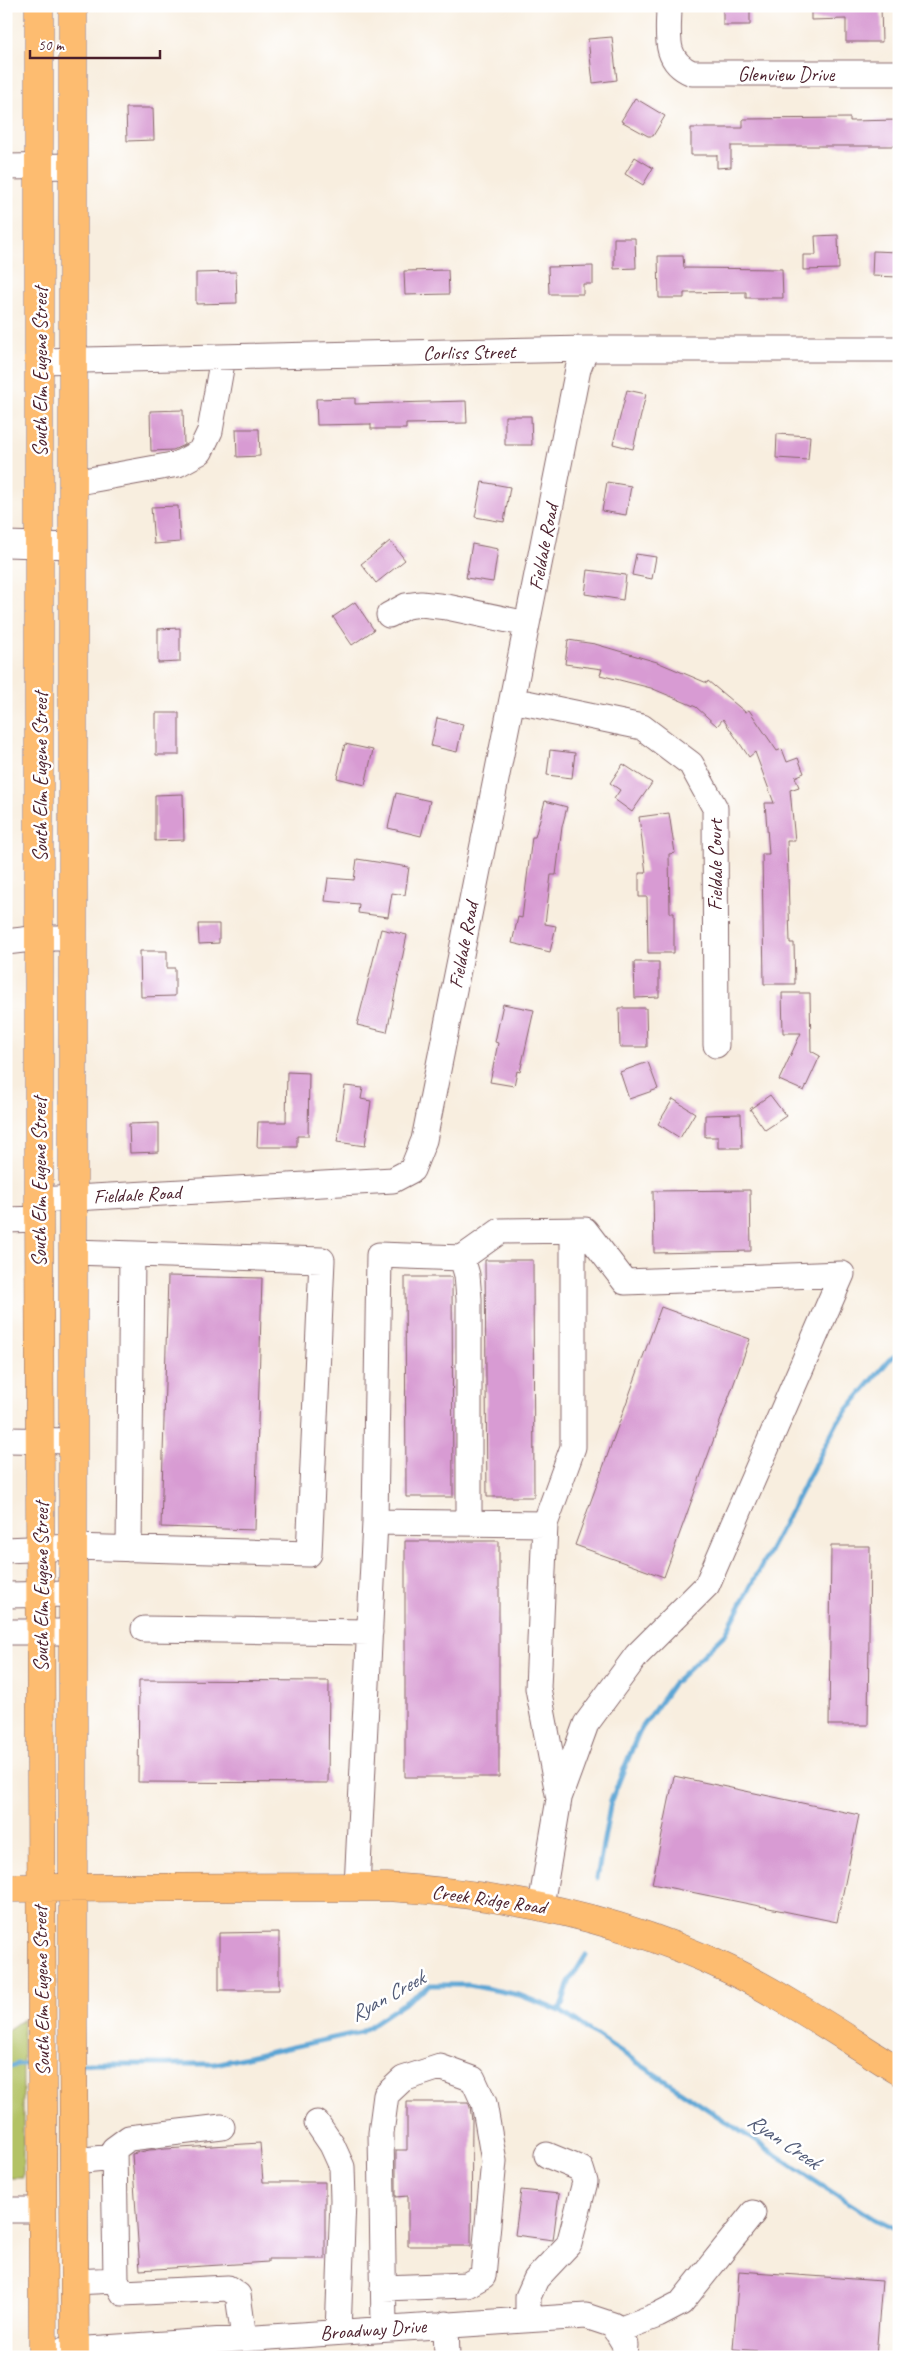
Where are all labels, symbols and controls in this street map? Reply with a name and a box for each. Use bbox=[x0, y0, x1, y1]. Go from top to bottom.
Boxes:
scale bar bbox=[30, 28, 160, 60]
text: 50 m bbox=[38, 36, 65, 55]
street label: Glenview Drive bbox=[738, 62, 836, 87]
street label: South Elm Eugene Street bbox=[28, 284, 53, 457]
street label: Corliss Street bbox=[423, 339, 518, 366]
street label: Fieldale Road bbox=[523, 499, 565, 592]
street label: South Elm Eugene Street bbox=[28, 689, 53, 862]
street label: Fieldale Court bbox=[703, 817, 728, 911]
street label: Fieldale Road bbox=[443, 897, 485, 990]
street label: South Elm Eugene Street bbox=[27, 1094, 52, 1267]
street label: Fieldale Road bbox=[93, 1180, 184, 1209]
street label: South Elm Eugene Street bbox=[29, 1499, 54, 1672]
street label: Creek Ridge Road bbox=[430, 1879, 551, 1920]
street label: South Elm Eugene Street bbox=[27, 1902, 55, 2076]
water label: Ryan Creek bbox=[345, 1963, 432, 2027]
water label: Ryan Creek bbox=[743, 2108, 828, 2176]
street label: Broadway Drive bbox=[319, 2313, 428, 2346]

